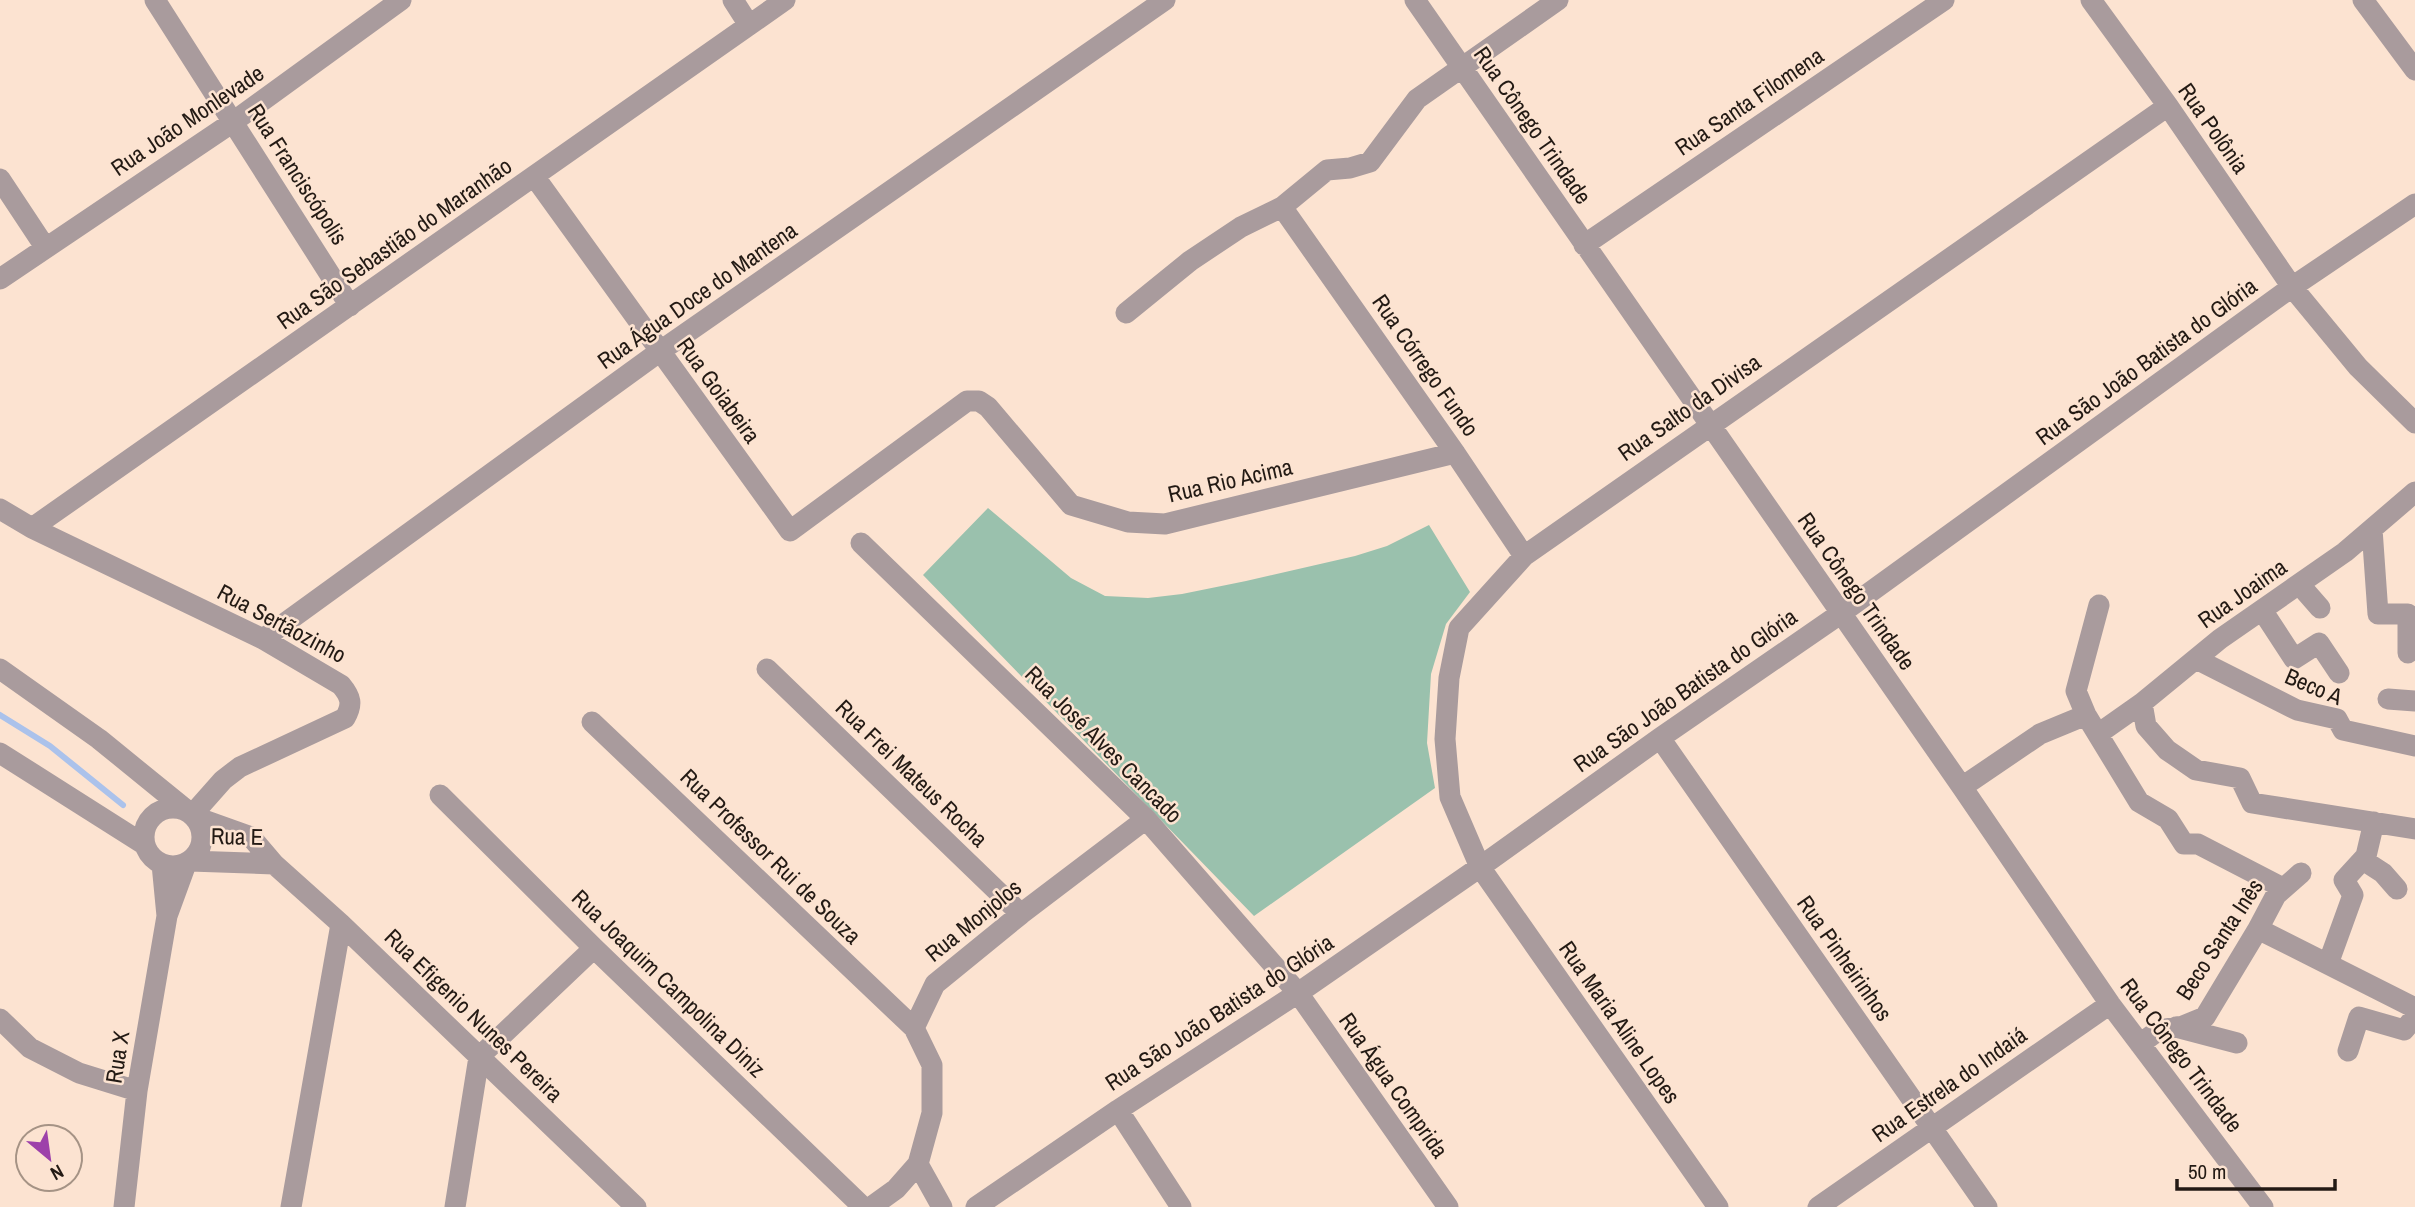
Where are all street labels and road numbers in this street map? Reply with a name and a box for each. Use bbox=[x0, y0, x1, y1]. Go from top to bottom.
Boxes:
street label: Rua Santa Filomena bbox=[1669, 39, 1830, 162]
street label: Rua Cônego Trindade bbox=[1467, 40, 1599, 210]
street label: Rua João Monlevade bbox=[104, 57, 270, 183]
street label: Rua Polônia bbox=[2172, 77, 2257, 180]
street label: Rua Franciscópolis bbox=[241, 97, 355, 251]
street label: Rua São Sebastião do Maranhão bbox=[270, 150, 518, 336]
street label: Rua Água Doce do Mantena bbox=[591, 214, 803, 376]
street label: Rua São João Batista do Glória bbox=[2029, 270, 2263, 452]
street label: Rua Córrego Fundo bbox=[1365, 288, 1487, 442]
street label: Rua Goiabeira bbox=[670, 331, 768, 450]
street label: Rua Salto da Divisa bbox=[1611, 346, 1767, 468]
street label: Rua Rio Acima bbox=[1165, 451, 1296, 509]
street label: Rua Cônego Trindade bbox=[1791, 506, 1923, 676]
street label: Rua Joaima bbox=[2191, 551, 2293, 635]
street label: Rua Sertãozinho bbox=[212, 576, 352, 670]
street label: Rua São João Batista do Glória bbox=[1567, 601, 1803, 779]
street label: Rua José Alves Cancado bbox=[1019, 659, 1189, 829]
street label: Beco A bbox=[2280, 660, 2348, 712]
street label: Rua Frei Mateus Rocha bbox=[829, 692, 995, 854]
street label: Rua Professor Rui de Souza bbox=[674, 761, 868, 951]
street label: Rua E bbox=[211, 820, 263, 852]
street label: Rua Monjolos bbox=[918, 872, 1028, 968]
street label: Beco Santa Inês bbox=[2168, 873, 2270, 1005]
street label: Rua Joaquim Campolina Diniz bbox=[565, 882, 773, 1084]
street label: Rua Pinheirinhos bbox=[1790, 889, 1900, 1027]
street label: Rua Efigenio Nunes Pereira bbox=[378, 922, 570, 1109]
street label: Rua São João Batista do Glória bbox=[1099, 926, 1340, 1098]
street label: Rua Maria Aline Lopes bbox=[1552, 935, 1688, 1109]
street label: Rua Cônego Trindade bbox=[2114, 972, 2250, 1138]
street label: Rua Água Comprida bbox=[1332, 1006, 1456, 1164]
street label: Rua Estrela do Indaiá bbox=[1865, 1019, 2033, 1149]
street label: Rua X bbox=[98, 1028, 136, 1085]

